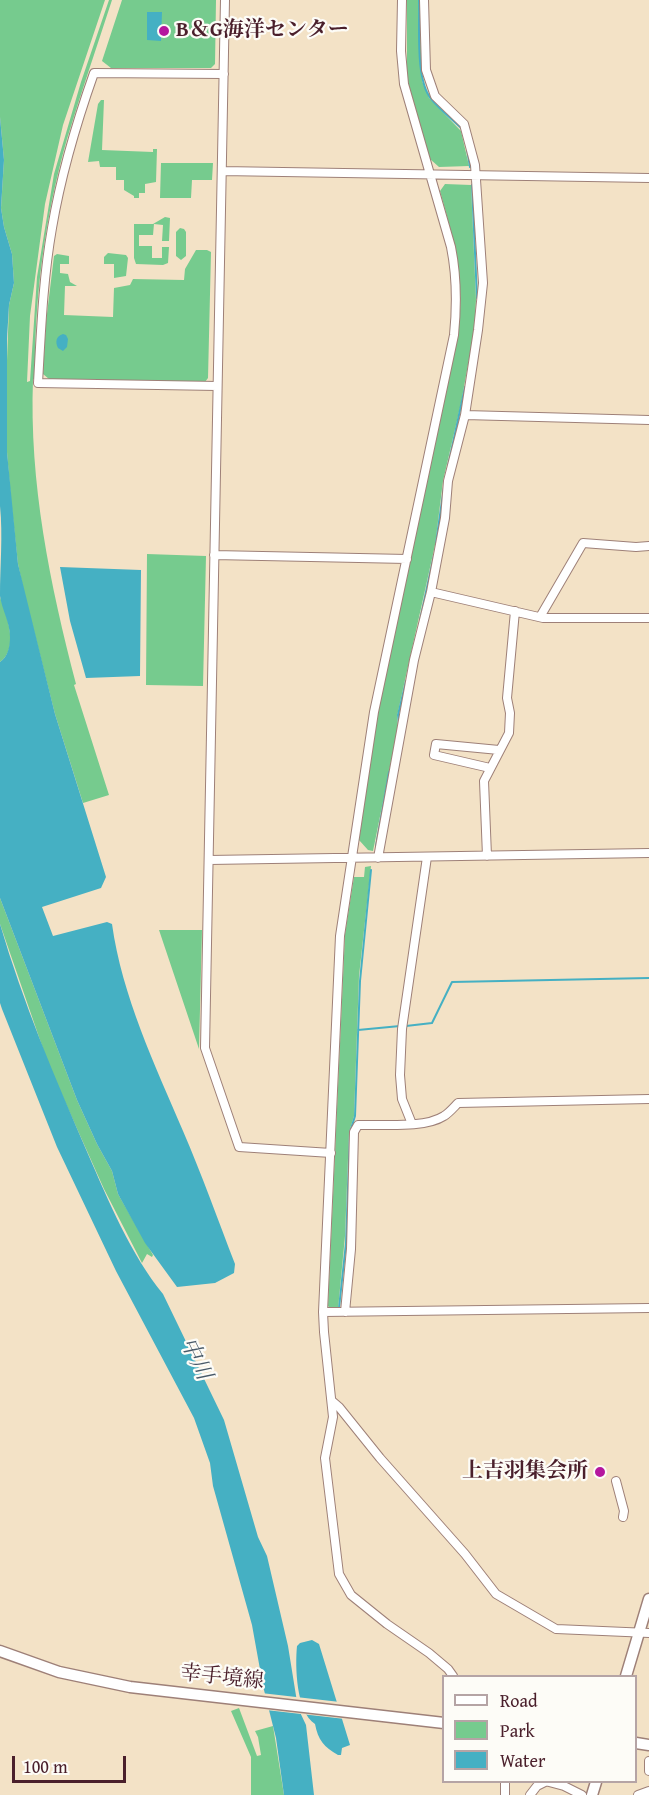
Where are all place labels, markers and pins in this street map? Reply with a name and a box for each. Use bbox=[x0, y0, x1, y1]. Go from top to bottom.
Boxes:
place label: B＆G海洋センター bbox=[176, 18, 349, 44]
marker: B＆G海洋センター bbox=[157, 24, 171, 38]
place label: 上吉羽集会所 bbox=[462, 1459, 588, 1485]
marker: 上吉羽集会所 bbox=[593, 1465, 607, 1479]

